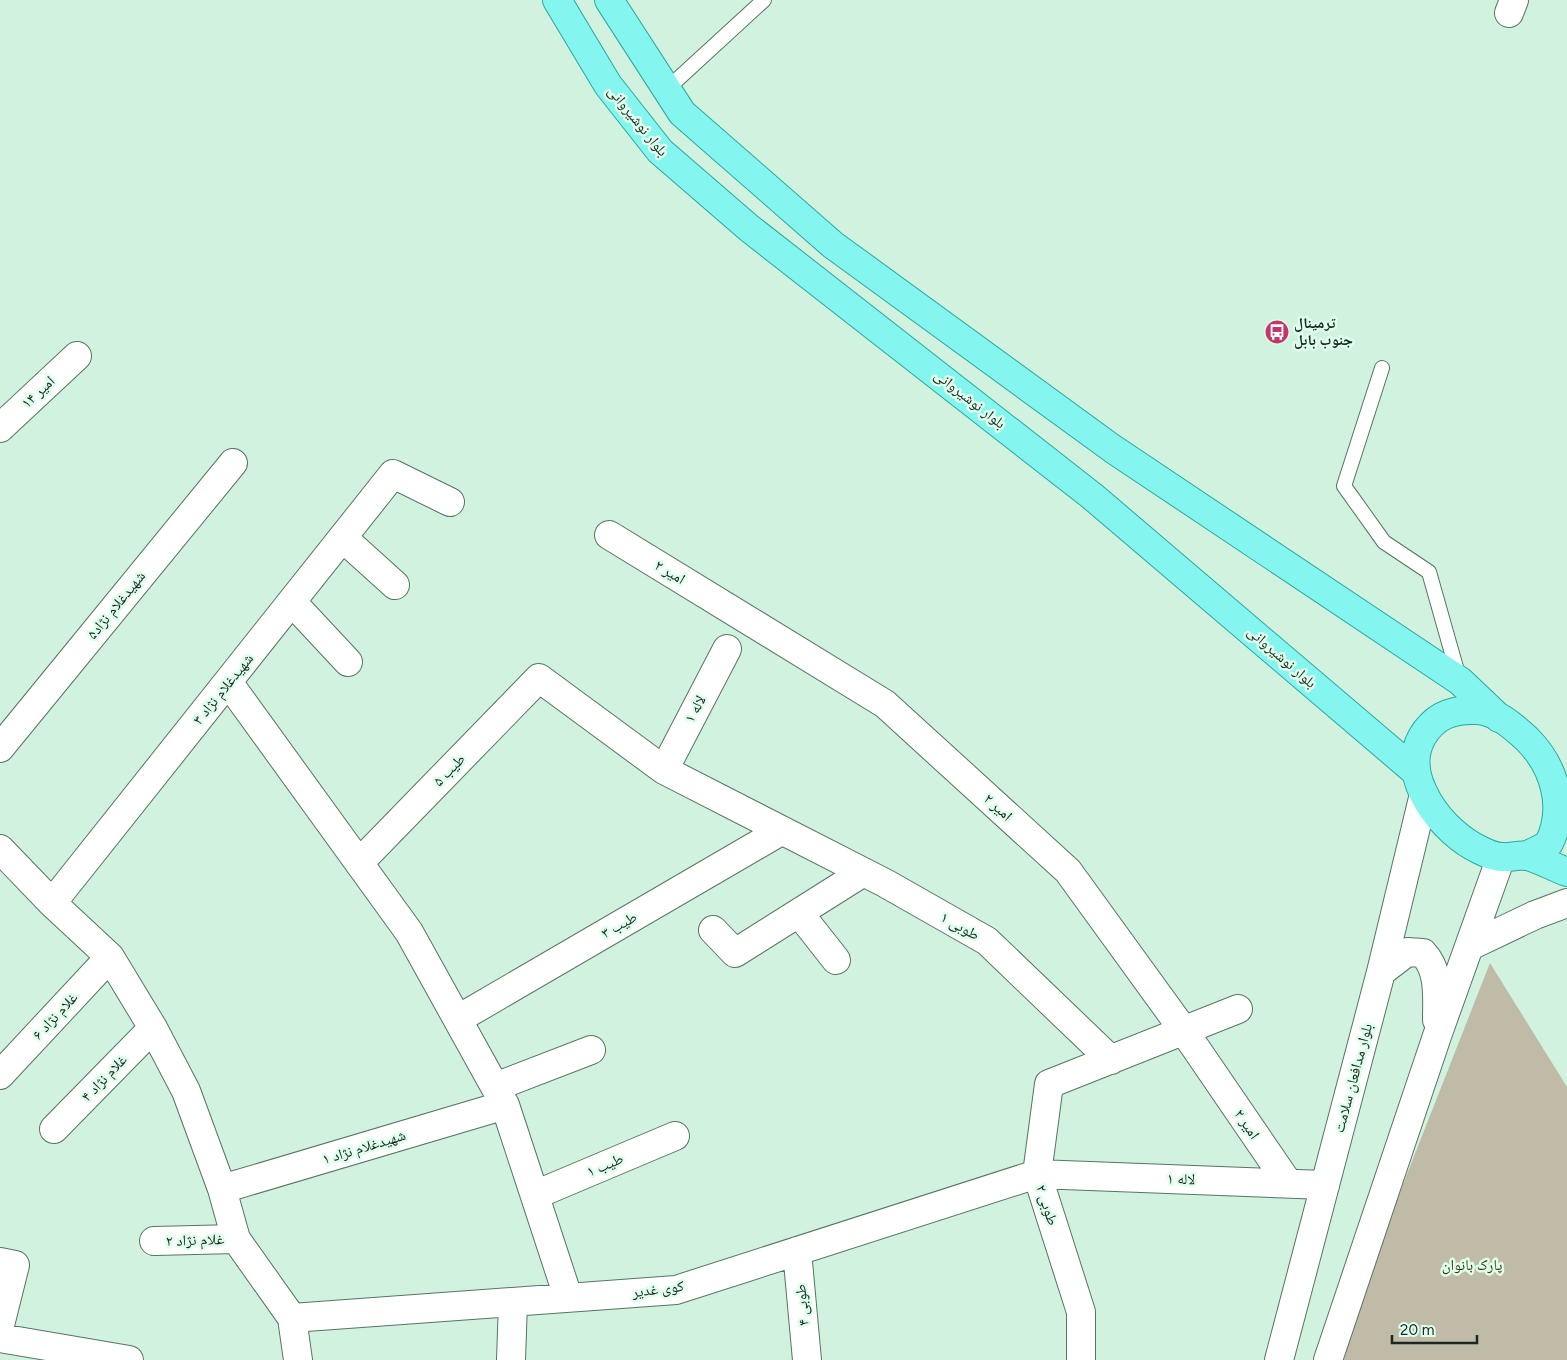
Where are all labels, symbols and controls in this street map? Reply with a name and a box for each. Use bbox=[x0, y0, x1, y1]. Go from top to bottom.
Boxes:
street label: بلوار نوشیروانی bbox=[603, 82, 672, 160]
place label: ترمینال جنوب بابل bbox=[1294, 314, 1353, 349]
bus stop icon: ترمینال جنوب بابل bbox=[1264, 319, 1290, 345]
street label: بلوار نوشیروانی bbox=[930, 366, 1009, 433]
street label: امیر ۱۴ bbox=[18, 372, 58, 412]
street label: امیر ۲ bbox=[652, 556, 688, 588]
street label: شهیدغلام نژاد۵ bbox=[83, 567, 150, 643]
street label: بلوار نوشیروانی bbox=[1243, 622, 1320, 693]
street label: شهیدغلام نژاد ۳ bbox=[189, 650, 258, 729]
street label: لاله ۱ bbox=[680, 692, 710, 726]
street label: طیب ۵ bbox=[429, 750, 469, 790]
street label: امیر ۲ bbox=[980, 789, 1016, 825]
street label: طیب ۳ bbox=[598, 908, 640, 942]
street label: طوبی ۱ bbox=[937, 908, 983, 945]
street label: غلام نژاد ۶ bbox=[29, 988, 82, 1044]
street label: بلوار مدافعان سلامت bbox=[1330, 1021, 1377, 1135]
street label: غلام نژاد ۴ bbox=[77, 1051, 132, 1106]
street label: امیر ۲ bbox=[1230, 1106, 1264, 1142]
street label: شهیدغلام نژاد ۱ bbox=[320, 1126, 408, 1169]
street label: طیب ۱ bbox=[584, 1149, 626, 1181]
street label: لاله ۱ bbox=[1167, 1170, 1195, 1188]
street label: طوبی ۲ bbox=[1031, 1182, 1062, 1228]
street label: غلام نژاد ۲ bbox=[166, 1230, 225, 1251]
park label: پارک بانوان bbox=[1442, 1256, 1502, 1275]
street label: کوی غدیر bbox=[630, 1277, 685, 1302]
street label: طوبی ۴ bbox=[791, 1283, 814, 1327]
scale bar bbox=[1392, 1312, 1477, 1344]
text: 20 m bbox=[1400, 1321, 1434, 1339]

